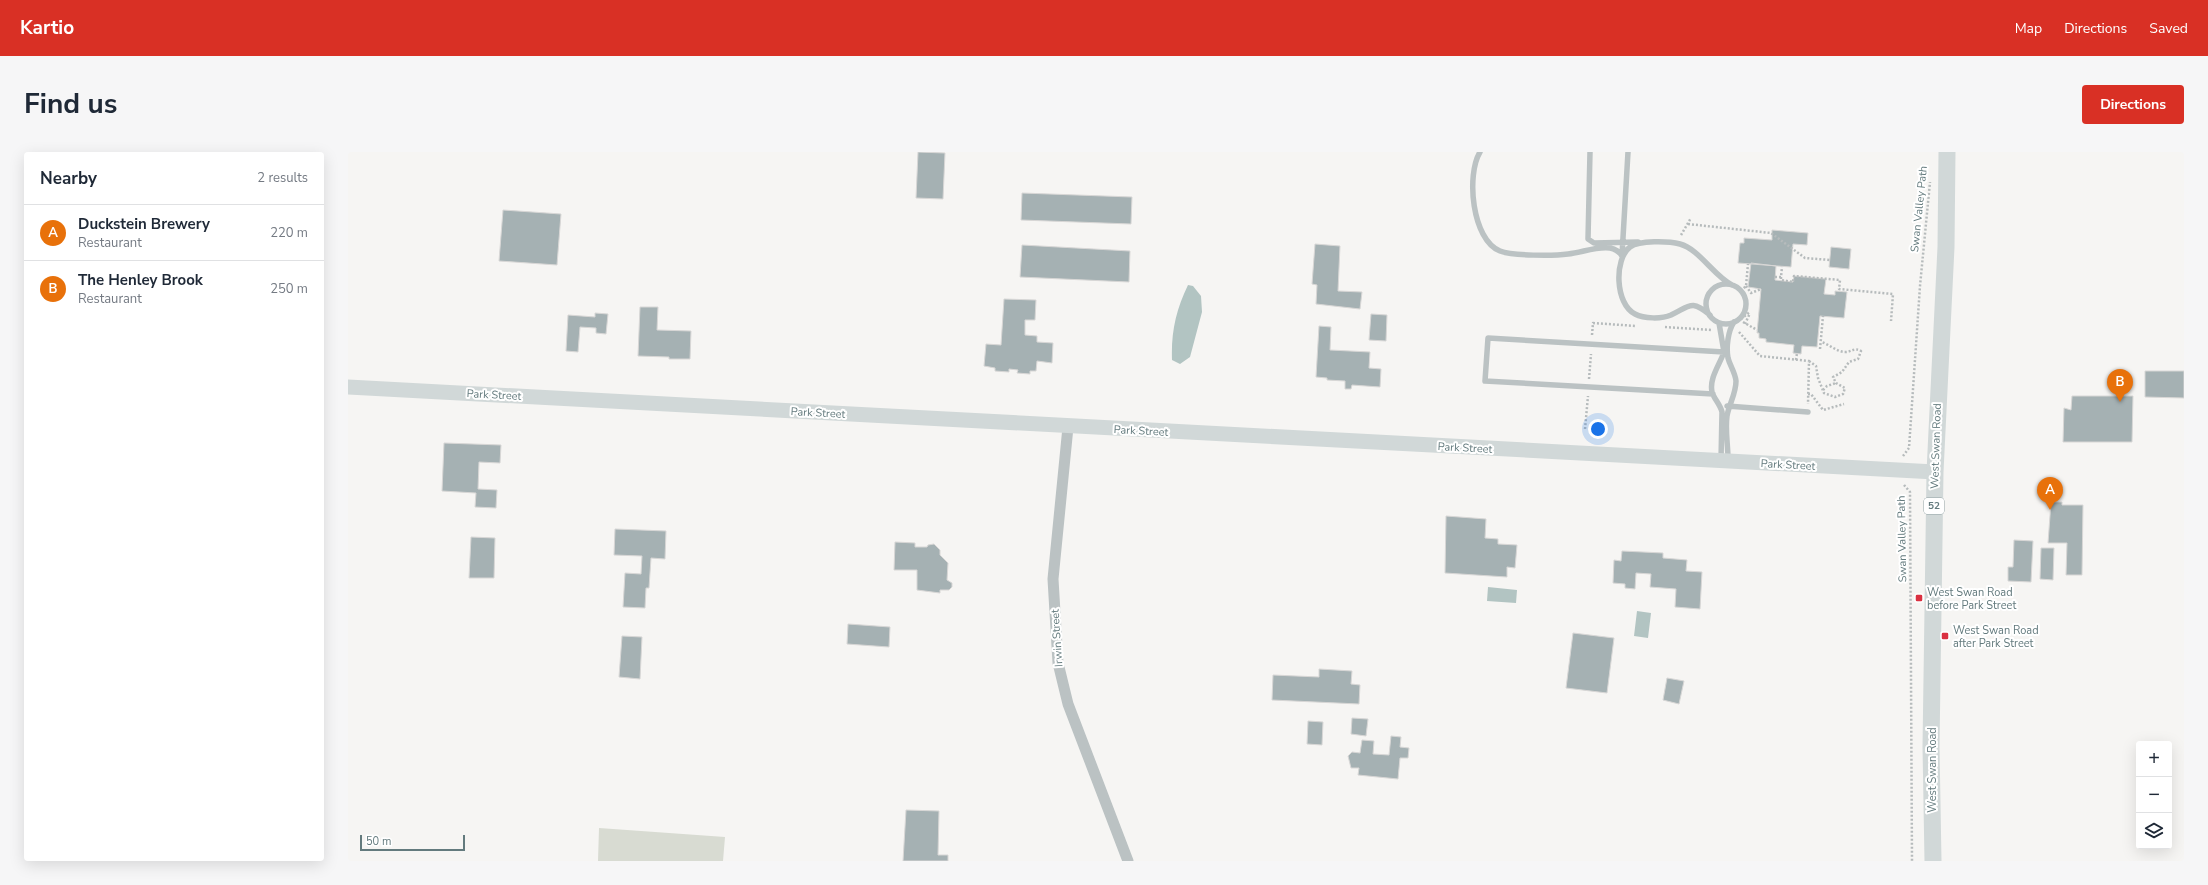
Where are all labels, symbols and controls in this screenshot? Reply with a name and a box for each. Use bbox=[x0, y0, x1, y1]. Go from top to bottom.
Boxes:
text: Kartio bbox=[20, 15, 74, 41]
text: Map bbox=[2015, 19, 2042, 38]
text: Directions bbox=[2064, 19, 2127, 38]
text: Saved bbox=[2149, 19, 2188, 38]
text: Find us bbox=[24, 85, 118, 123]
button: Directions bbox=[2082, 85, 2184, 124]
street label: Swan Valley Path bbox=[1907, 165, 1931, 253]
text: Nearby bbox=[40, 167, 97, 190]
text: 2 results bbox=[257, 169, 308, 187]
text: Duckstein Brewery bbox=[78, 214, 210, 234]
text: A bbox=[48, 224, 58, 242]
text: 220 m bbox=[270, 224, 308, 242]
text: Restaurant bbox=[78, 234, 142, 252]
text: The Henley Brook bbox=[78, 270, 203, 290]
text: B bbox=[49, 280, 57, 298]
text: 250 m bbox=[270, 280, 308, 298]
text: Restaurant bbox=[78, 290, 142, 308]
pin: B bbox=[2107, 369, 2133, 402]
street label: Park Street bbox=[466, 386, 522, 404]
street label: West Swan Road bbox=[1927, 403, 1945, 489]
street label: Park Street bbox=[790, 404, 846, 422]
your location bbox=[1588, 419, 1608, 439]
street label: Park Street bbox=[1113, 422, 1169, 440]
street label: Park Street bbox=[1437, 439, 1493, 457]
street label: Park Street bbox=[1760, 456, 1816, 474]
pin: A bbox=[2037, 477, 2063, 510]
street label: Swan Valley Path bbox=[1894, 495, 1910, 583]
road number: 52 bbox=[1924, 498, 1944, 514]
place label: West Swan Road before Park Street bbox=[1927, 585, 2016, 613]
marker: West Swan Road before Park Street bbox=[1914, 593, 1924, 603]
street label: Irwin Street bbox=[1047, 608, 1067, 667]
place label: West Swan Road after Park Street bbox=[1953, 623, 2039, 651]
marker: West Swan Road after Park Street bbox=[1940, 631, 1950, 641]
street label: West Swan Road bbox=[1925, 727, 1940, 813]
map controls bbox=[2136, 741, 2172, 849]
button: + bbox=[2136, 741, 2172, 777]
button: − bbox=[2136, 777, 2172, 813]
button: layers bbox=[2136, 813, 2172, 849]
scale bar bbox=[360, 833, 465, 852]
text: 50 m bbox=[366, 834, 391, 849]

